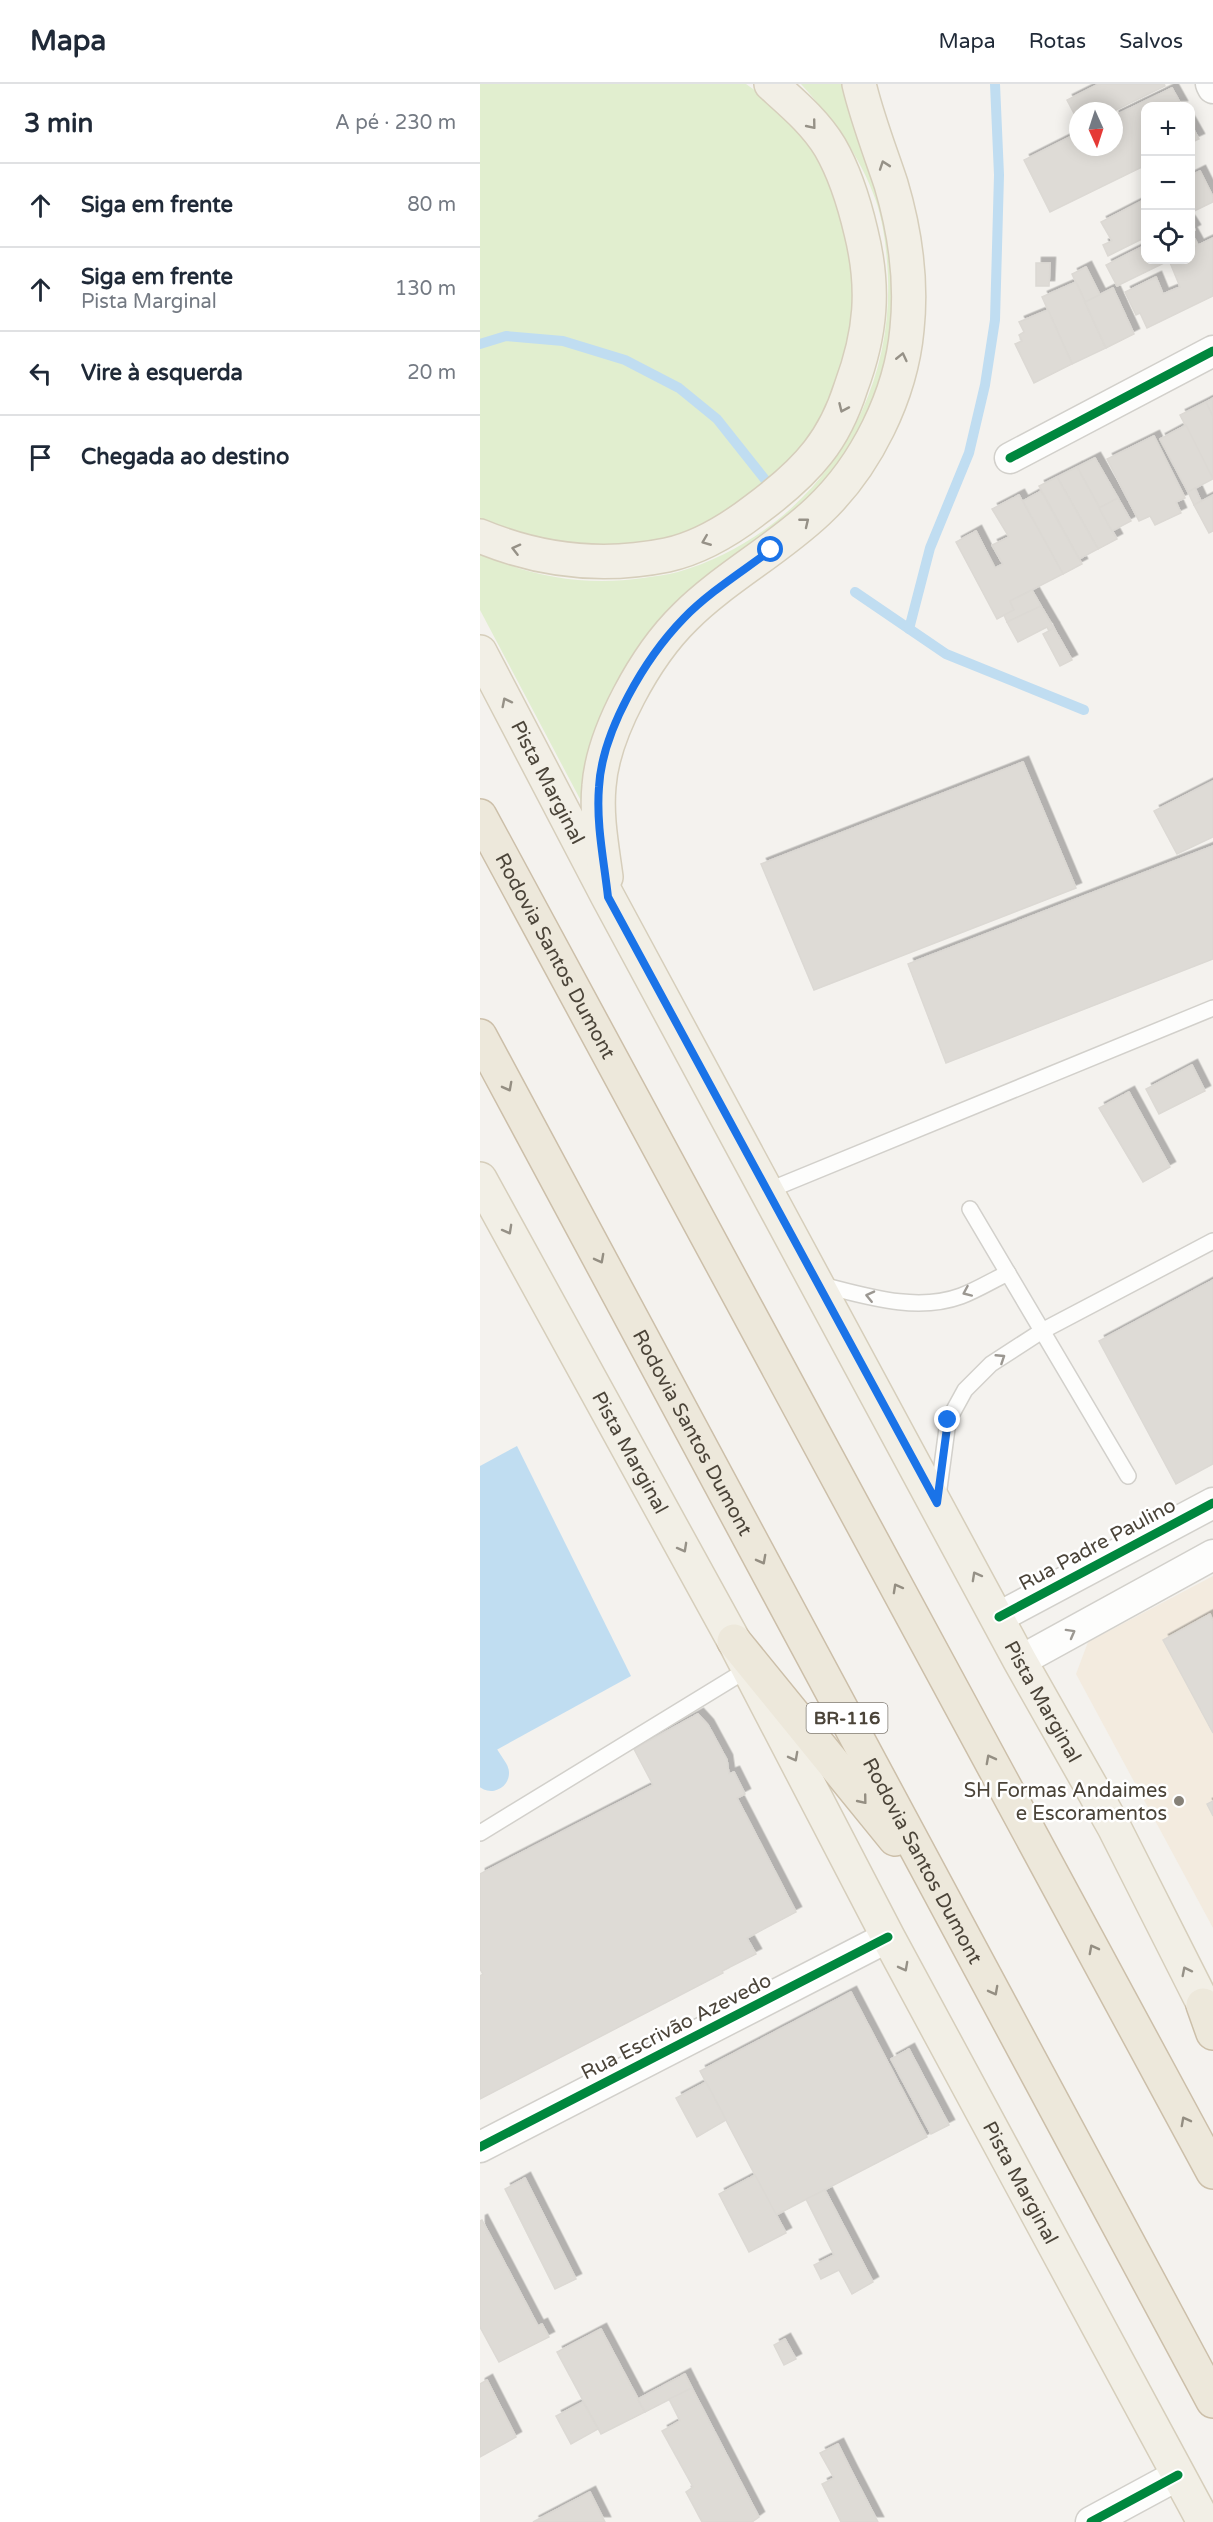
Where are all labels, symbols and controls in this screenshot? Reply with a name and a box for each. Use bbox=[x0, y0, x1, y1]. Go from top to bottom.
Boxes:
text: Mapa bbox=[30, 24, 106, 58]
text: Mapa bbox=[938, 29, 996, 54]
text: Rotas bbox=[1029, 29, 1086, 54]
text: Salvos bbox=[1119, 29, 1183, 54]
north arrow bbox=[1069, 102, 1123, 156]
map controls bbox=[1141, 102, 1195, 264]
button: + bbox=[1141, 102, 1195, 156]
text: 3 min bbox=[24, 108, 93, 139]
text: A pé · 230 m bbox=[335, 111, 456, 135]
one-way arrow bbox=[805, 118, 816, 129]
button: − bbox=[1141, 156, 1195, 210]
one-way arrow bbox=[879, 160, 892, 171]
icon: ahead bbox=[24, 189, 57, 222]
text: Siga em frente bbox=[81, 192, 233, 218]
text: 80 m bbox=[407, 193, 456, 217]
button: locate bbox=[1141, 210, 1195, 264]
text: Siga em frente bbox=[81, 264, 233, 290]
icon: ahead bbox=[24, 273, 57, 306]
text: 130 m bbox=[395, 277, 456, 301]
text: Pista Marginal bbox=[81, 290, 217, 314]
one-way arrow bbox=[894, 352, 907, 362]
icon: left bbox=[24, 357, 57, 390]
text: Vire à esquerda bbox=[81, 360, 243, 386]
text: 20 m bbox=[407, 361, 456, 385]
one-way arrow bbox=[839, 401, 851, 412]
icon: arrive bbox=[24, 441, 57, 474]
text: Chegada ao destino bbox=[81, 444, 289, 470]
one-way arrow bbox=[798, 518, 809, 529]
one-way arrow bbox=[701, 534, 712, 546]
route start bbox=[757, 536, 783, 562]
one-way arrow bbox=[511, 543, 521, 556]
one-way arrow bbox=[502, 698, 513, 708]
street label: Pista Marginal bbox=[505, 717, 589, 849]
street label: Rodovia Santos Dumont bbox=[489, 849, 620, 1064]
one-way arrow bbox=[501, 1081, 512, 1091]
one-way arrow bbox=[501, 1224, 512, 1234]
one-way arrow bbox=[593, 1253, 604, 1263]
one-way arrow bbox=[963, 1285, 974, 1297]
one-way arrow bbox=[865, 1291, 875, 1304]
street label: Rodovia Santos Dumont bbox=[627, 1326, 757, 1540]
one-way arrow bbox=[995, 1353, 1005, 1365]
street label: Pista Marginal bbox=[586, 1388, 673, 1518]
route end bbox=[934, 1406, 960, 1432]
street label: Rua Padre Paulino bbox=[1015, 1493, 1180, 1596]
one-way arrow bbox=[676, 1542, 687, 1552]
one-way arrow bbox=[755, 1554, 766, 1564]
one-way arrow bbox=[972, 1572, 983, 1582]
one-way arrow bbox=[893, 1583, 904, 1594]
one-way arrow bbox=[1065, 1628, 1076, 1640]
street label: Pista Marginal bbox=[998, 1637, 1086, 1767]
road number: BR-116 bbox=[806, 1703, 887, 1733]
one-way arrow bbox=[787, 1751, 798, 1762]
street label: Rodovia Santos Dumont bbox=[857, 1754, 987, 1969]
one-way arrow bbox=[986, 1755, 997, 1765]
place label: SH Formas Andaimes e Escoramentos bbox=[964, 1779, 1167, 1826]
one-way arrow bbox=[856, 1793, 867, 1804]
marker: SH Formas Andaimes e Escoramentos bbox=[1172, 1794, 1186, 1808]
one-way arrow bbox=[1088, 1944, 1100, 1955]
one-way arrow bbox=[897, 1961, 908, 1971]
one-way arrow bbox=[1182, 1966, 1193, 1977]
street label: Rua Escrivão Azevedo bbox=[577, 1968, 776, 2085]
one-way arrow bbox=[987, 1984, 998, 1995]
one-way arrow bbox=[1181, 2116, 1192, 2127]
street label: Pista Marginal bbox=[977, 2118, 1063, 2249]

